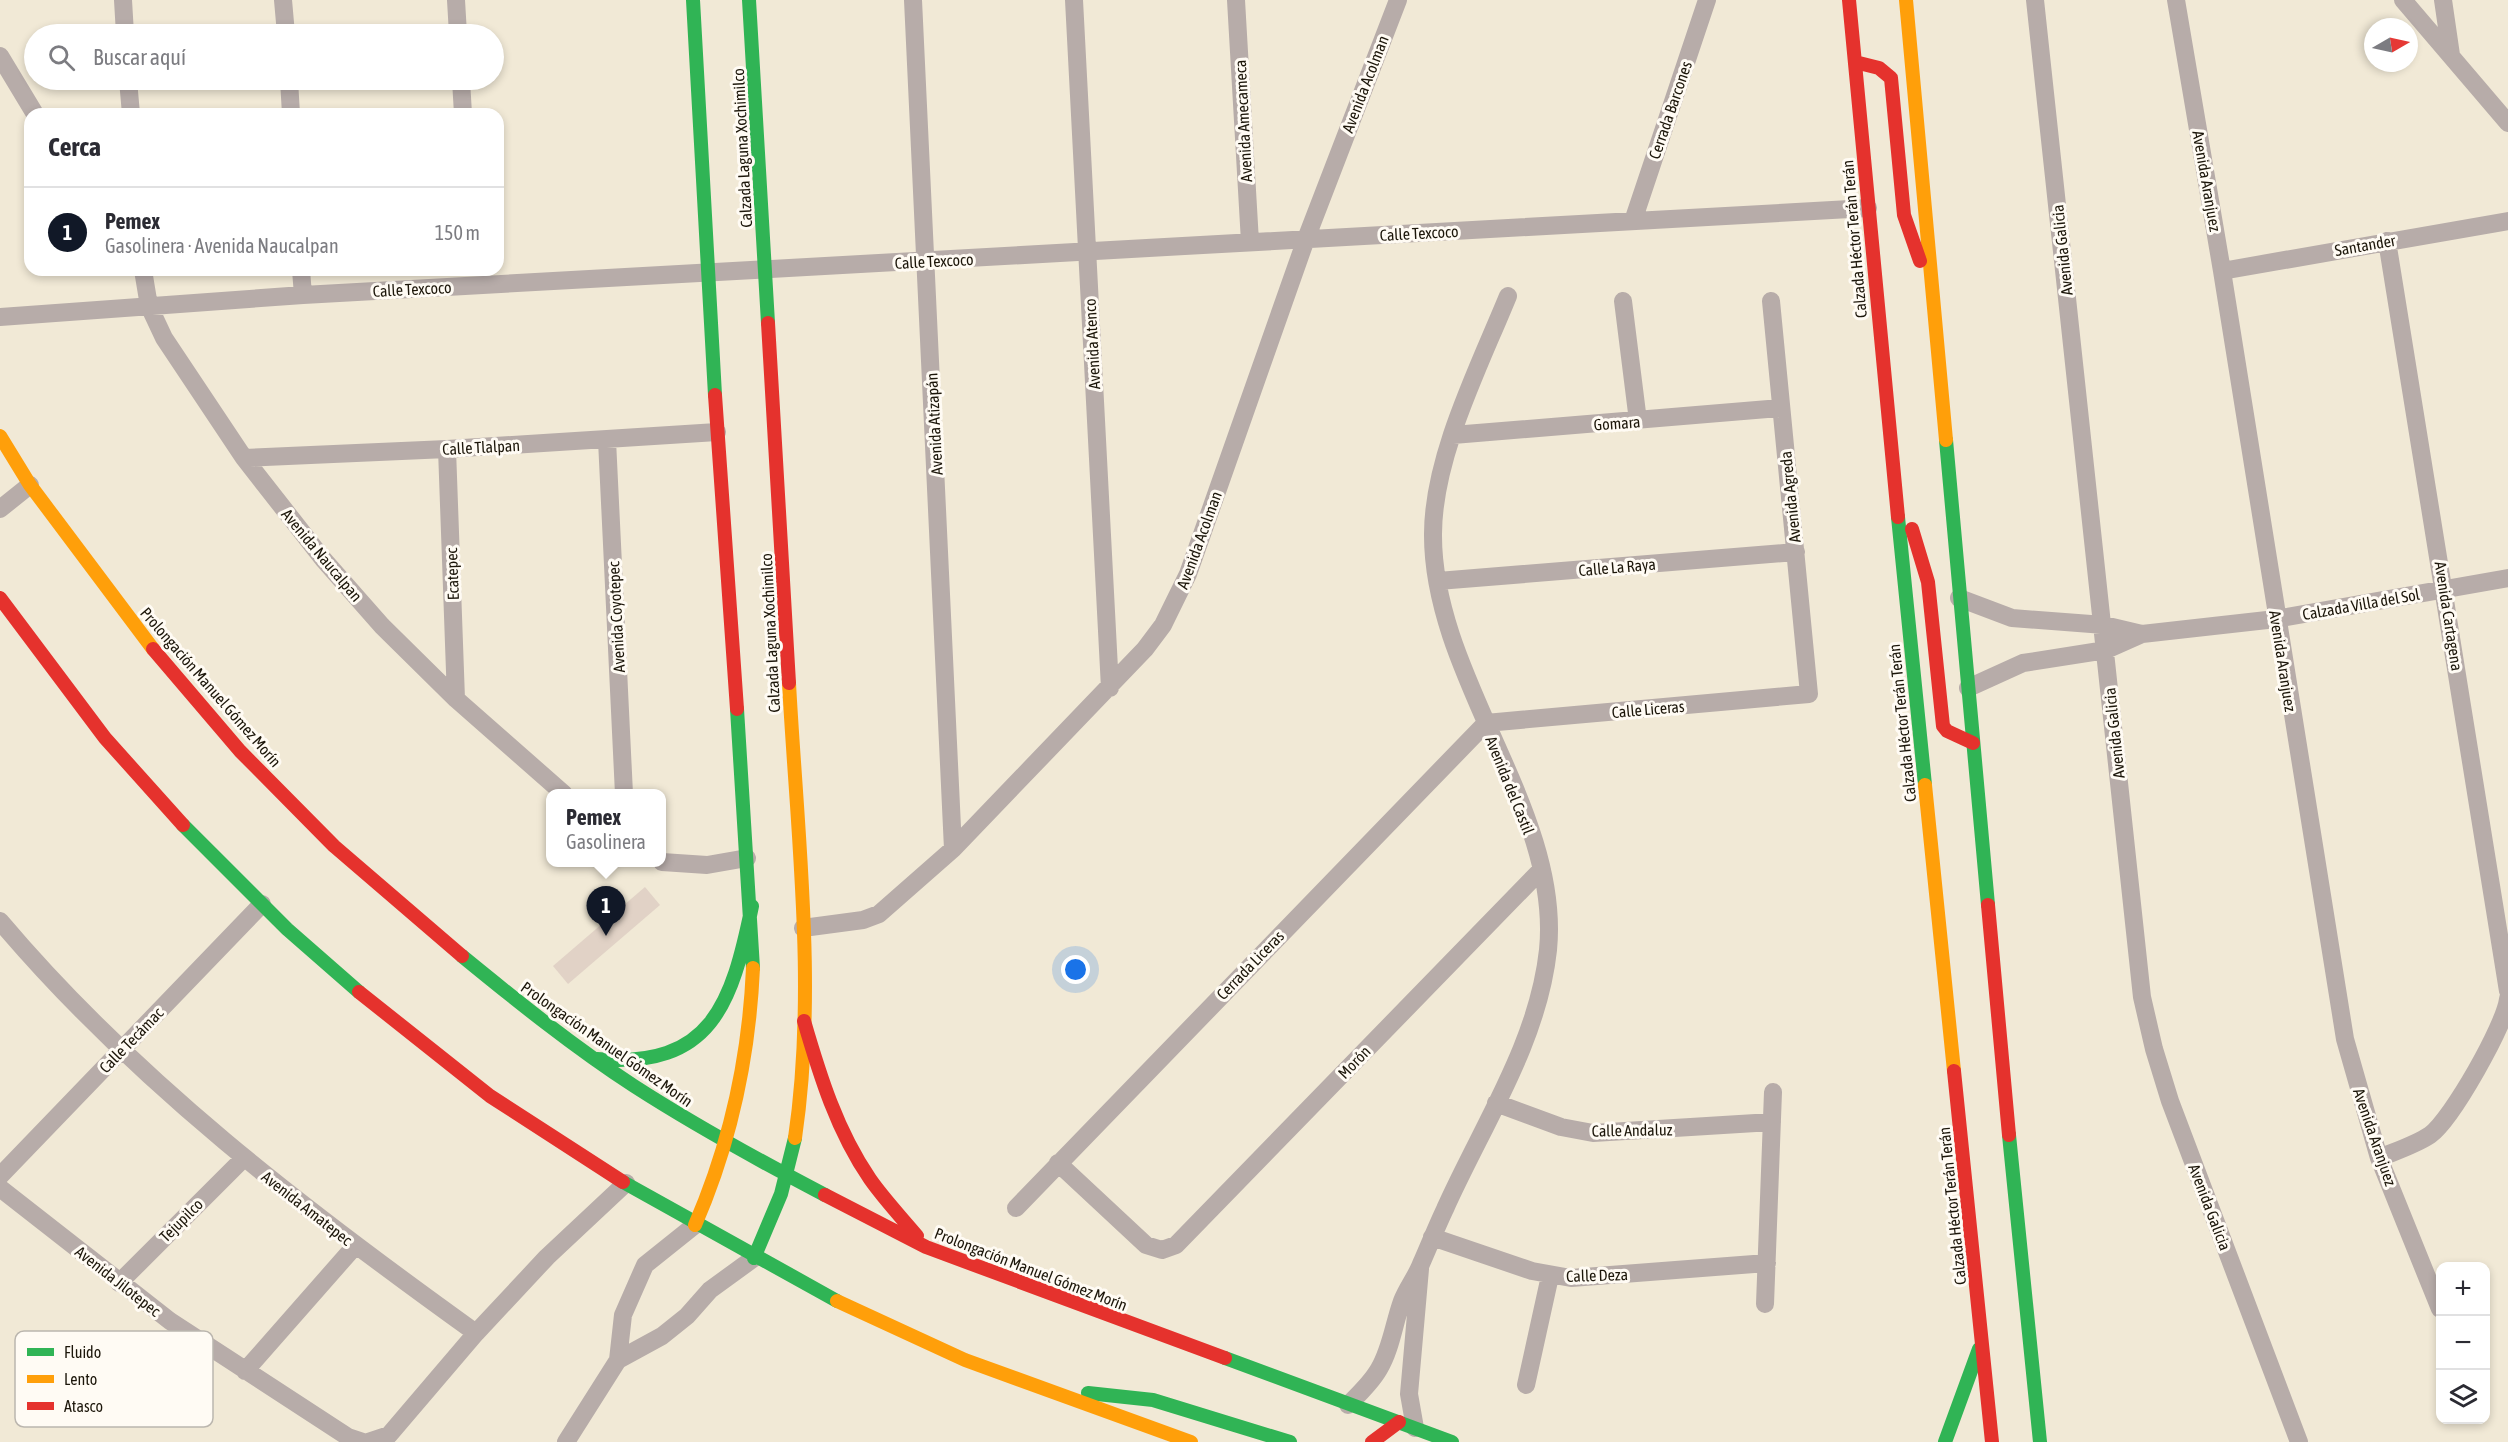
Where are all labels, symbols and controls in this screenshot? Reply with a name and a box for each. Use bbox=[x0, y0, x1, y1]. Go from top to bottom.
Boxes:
north arrow bbox=[2364, 18, 2418, 72]
search box bbox=[24, 24, 504, 90]
street label: Avenida Acolman bbox=[1338, 33, 1392, 135]
icon: search bbox=[45, 41, 78, 74]
text: Buscar aquí bbox=[93, 44, 186, 70]
street label: Cerrada Barcones bbox=[1645, 58, 1695, 161]
street label: Avenida Amecameca bbox=[1231, 60, 1255, 182]
street label: Calzada Laguna Xochimilco bbox=[729, 68, 756, 228]
street label: Avenida Aranjuez bbox=[2188, 129, 2225, 233]
text: Cerca bbox=[48, 132, 101, 162]
street label: Calzada Héctor Terán Terán bbox=[1838, 159, 1870, 319]
street label: Avenida Galicia bbox=[2048, 204, 2076, 296]
text: Pemex bbox=[105, 208, 160, 234]
text: 1 bbox=[63, 221, 72, 244]
text: 150 m bbox=[435, 221, 480, 244]
street label: Calle Texcoco bbox=[1379, 222, 1459, 244]
street label: Santander bbox=[2333, 231, 2397, 259]
text: Gasolinera · Avenida Naucalpan bbox=[105, 234, 339, 257]
street label: Calle Texcoco bbox=[894, 250, 974, 272]
street label: Calle Texcoco bbox=[372, 278, 452, 300]
street label: Avenida Atenco bbox=[1081, 298, 1103, 390]
street label: Avenida Atizapán bbox=[922, 372, 947, 476]
street label: Gomara bbox=[1593, 412, 1641, 434]
street label: Calle Tlalpan bbox=[442, 436, 520, 459]
street label: Avenida Agreda bbox=[1776, 450, 1805, 544]
street label: Avenida Acolman bbox=[1173, 489, 1225, 591]
street label: Avenida Naucalpan bbox=[277, 505, 366, 606]
street label: Ecatepec bbox=[442, 547, 463, 601]
street label: Calzada Laguna Xochimilco bbox=[757, 553, 784, 713]
street label: Calle La Raya bbox=[1578, 555, 1657, 580]
street label: Avenida Cartagena bbox=[2430, 560, 2467, 672]
street label: Avenida Coyotepec bbox=[604, 561, 629, 673]
street label: Calzada Villa del Sol bbox=[2301, 585, 2422, 623]
street label: Prolongación Manuel Gómez Morín bbox=[136, 604, 285, 771]
street label: Avenida Aranjuez bbox=[2265, 609, 2300, 713]
street label: Calzada Héctor Terán Terán bbox=[1885, 643, 1919, 803]
street label: Avenida Galicia bbox=[2100, 687, 2128, 779]
street label: Calle Liceras bbox=[1611, 697, 1685, 721]
street label: Avenida del Castil bbox=[1482, 733, 1538, 837]
popup bbox=[546, 789, 666, 867]
text: Pemex bbox=[566, 804, 621, 830]
text: Gasolinera bbox=[566, 830, 646, 853]
pin: 1 bbox=[586, 886, 626, 936]
street label: Cerrada Liceras bbox=[1213, 927, 1288, 1003]
your location bbox=[1061, 955, 1090, 984]
street label: Prolongación Manuel Gómez Morín bbox=[517, 978, 696, 1111]
street label: Calle Tecámac bbox=[95, 1004, 167, 1076]
street label: Morón bbox=[1334, 1042, 1374, 1082]
street label: Avenida Aranjuez bbox=[2349, 1086, 2400, 1189]
street label: Calle Andaluz bbox=[1591, 1120, 1673, 1140]
street label: Calzada Héctor Terán Terán bbox=[1935, 1126, 1969, 1286]
street label: Avenida Galicia bbox=[2185, 1161, 2235, 1253]
street label: Avenida Amatepec bbox=[258, 1167, 356, 1250]
street label: Tejupilco bbox=[156, 1195, 207, 1246]
street label: Prolongación Manuel Gómez Morín bbox=[932, 1224, 1130, 1315]
street label: Avenida Jilotepec bbox=[71, 1242, 164, 1321]
map controls bbox=[2436, 1262, 2490, 1424]
button: + bbox=[2436, 1262, 2490, 1316]
street label: Calle Deza bbox=[1566, 1265, 1628, 1285]
button: − bbox=[2436, 1316, 2490, 1370]
legend bbox=[15, 1331, 213, 1427]
text: Fluido bbox=[64, 1343, 101, 1361]
text: Lento bbox=[64, 1370, 97, 1388]
button: layers bbox=[2436, 1370, 2490, 1424]
text: Atasco bbox=[64, 1397, 103, 1415]

